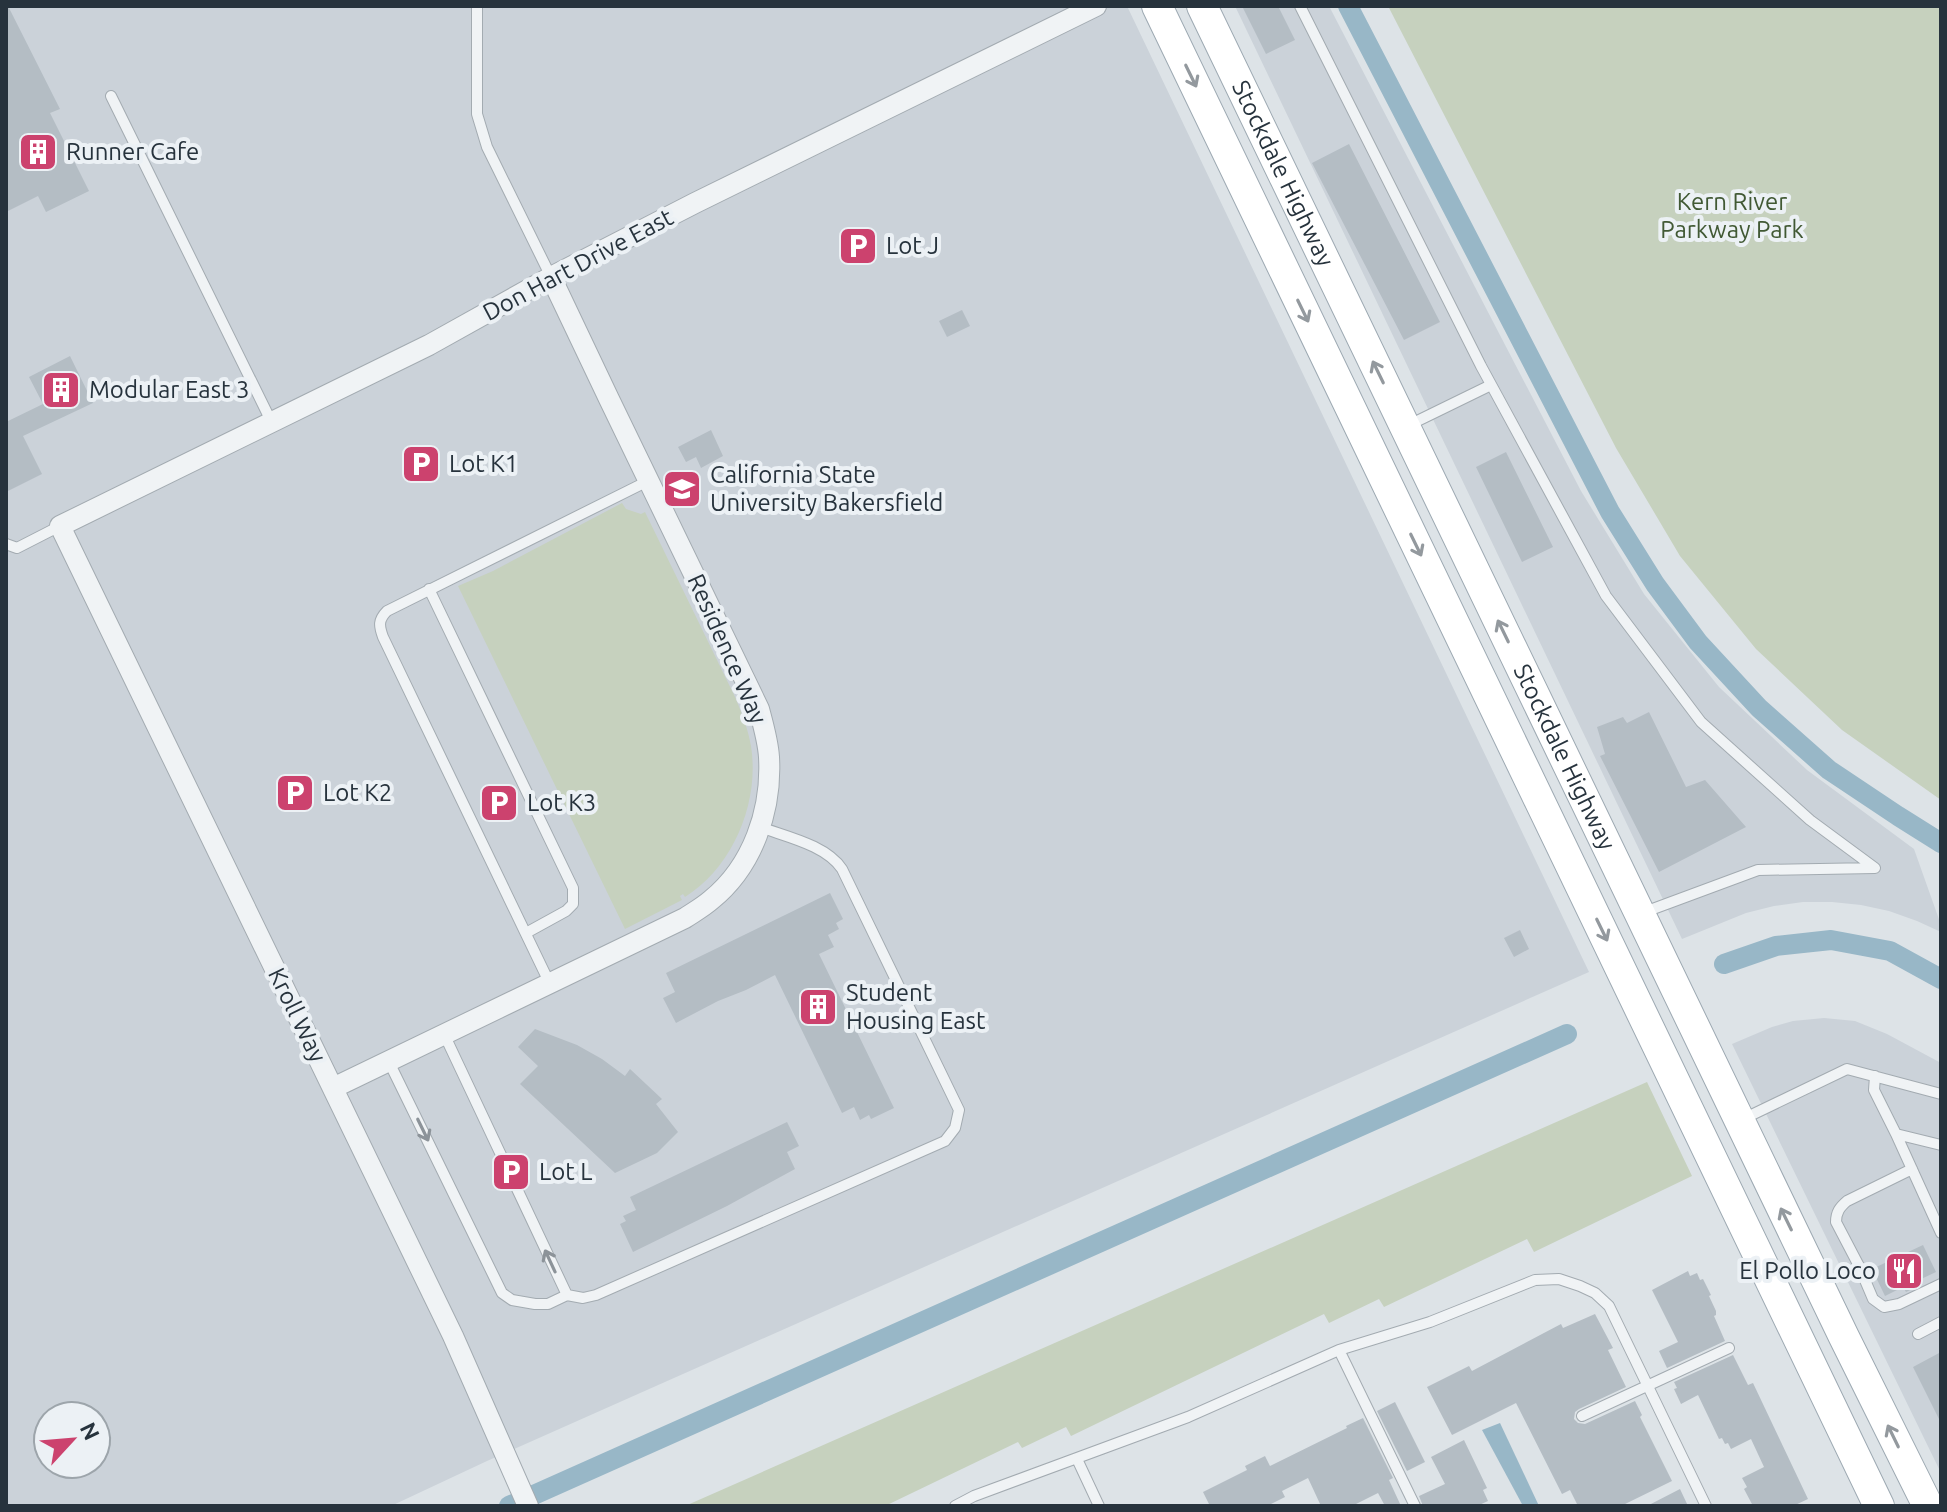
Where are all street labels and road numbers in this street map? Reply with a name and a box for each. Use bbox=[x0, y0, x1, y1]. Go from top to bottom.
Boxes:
street label: Stockdale Highway bbox=[1227, 76, 1340, 271]
street label: Don Hart Drive East bbox=[478, 203, 678, 326]
street label: Residence Way bbox=[682, 570, 773, 728]
street label: Stockdale Highway bbox=[1509, 660, 1621, 855]
street label: Kroll Way bbox=[263, 963, 332, 1067]

